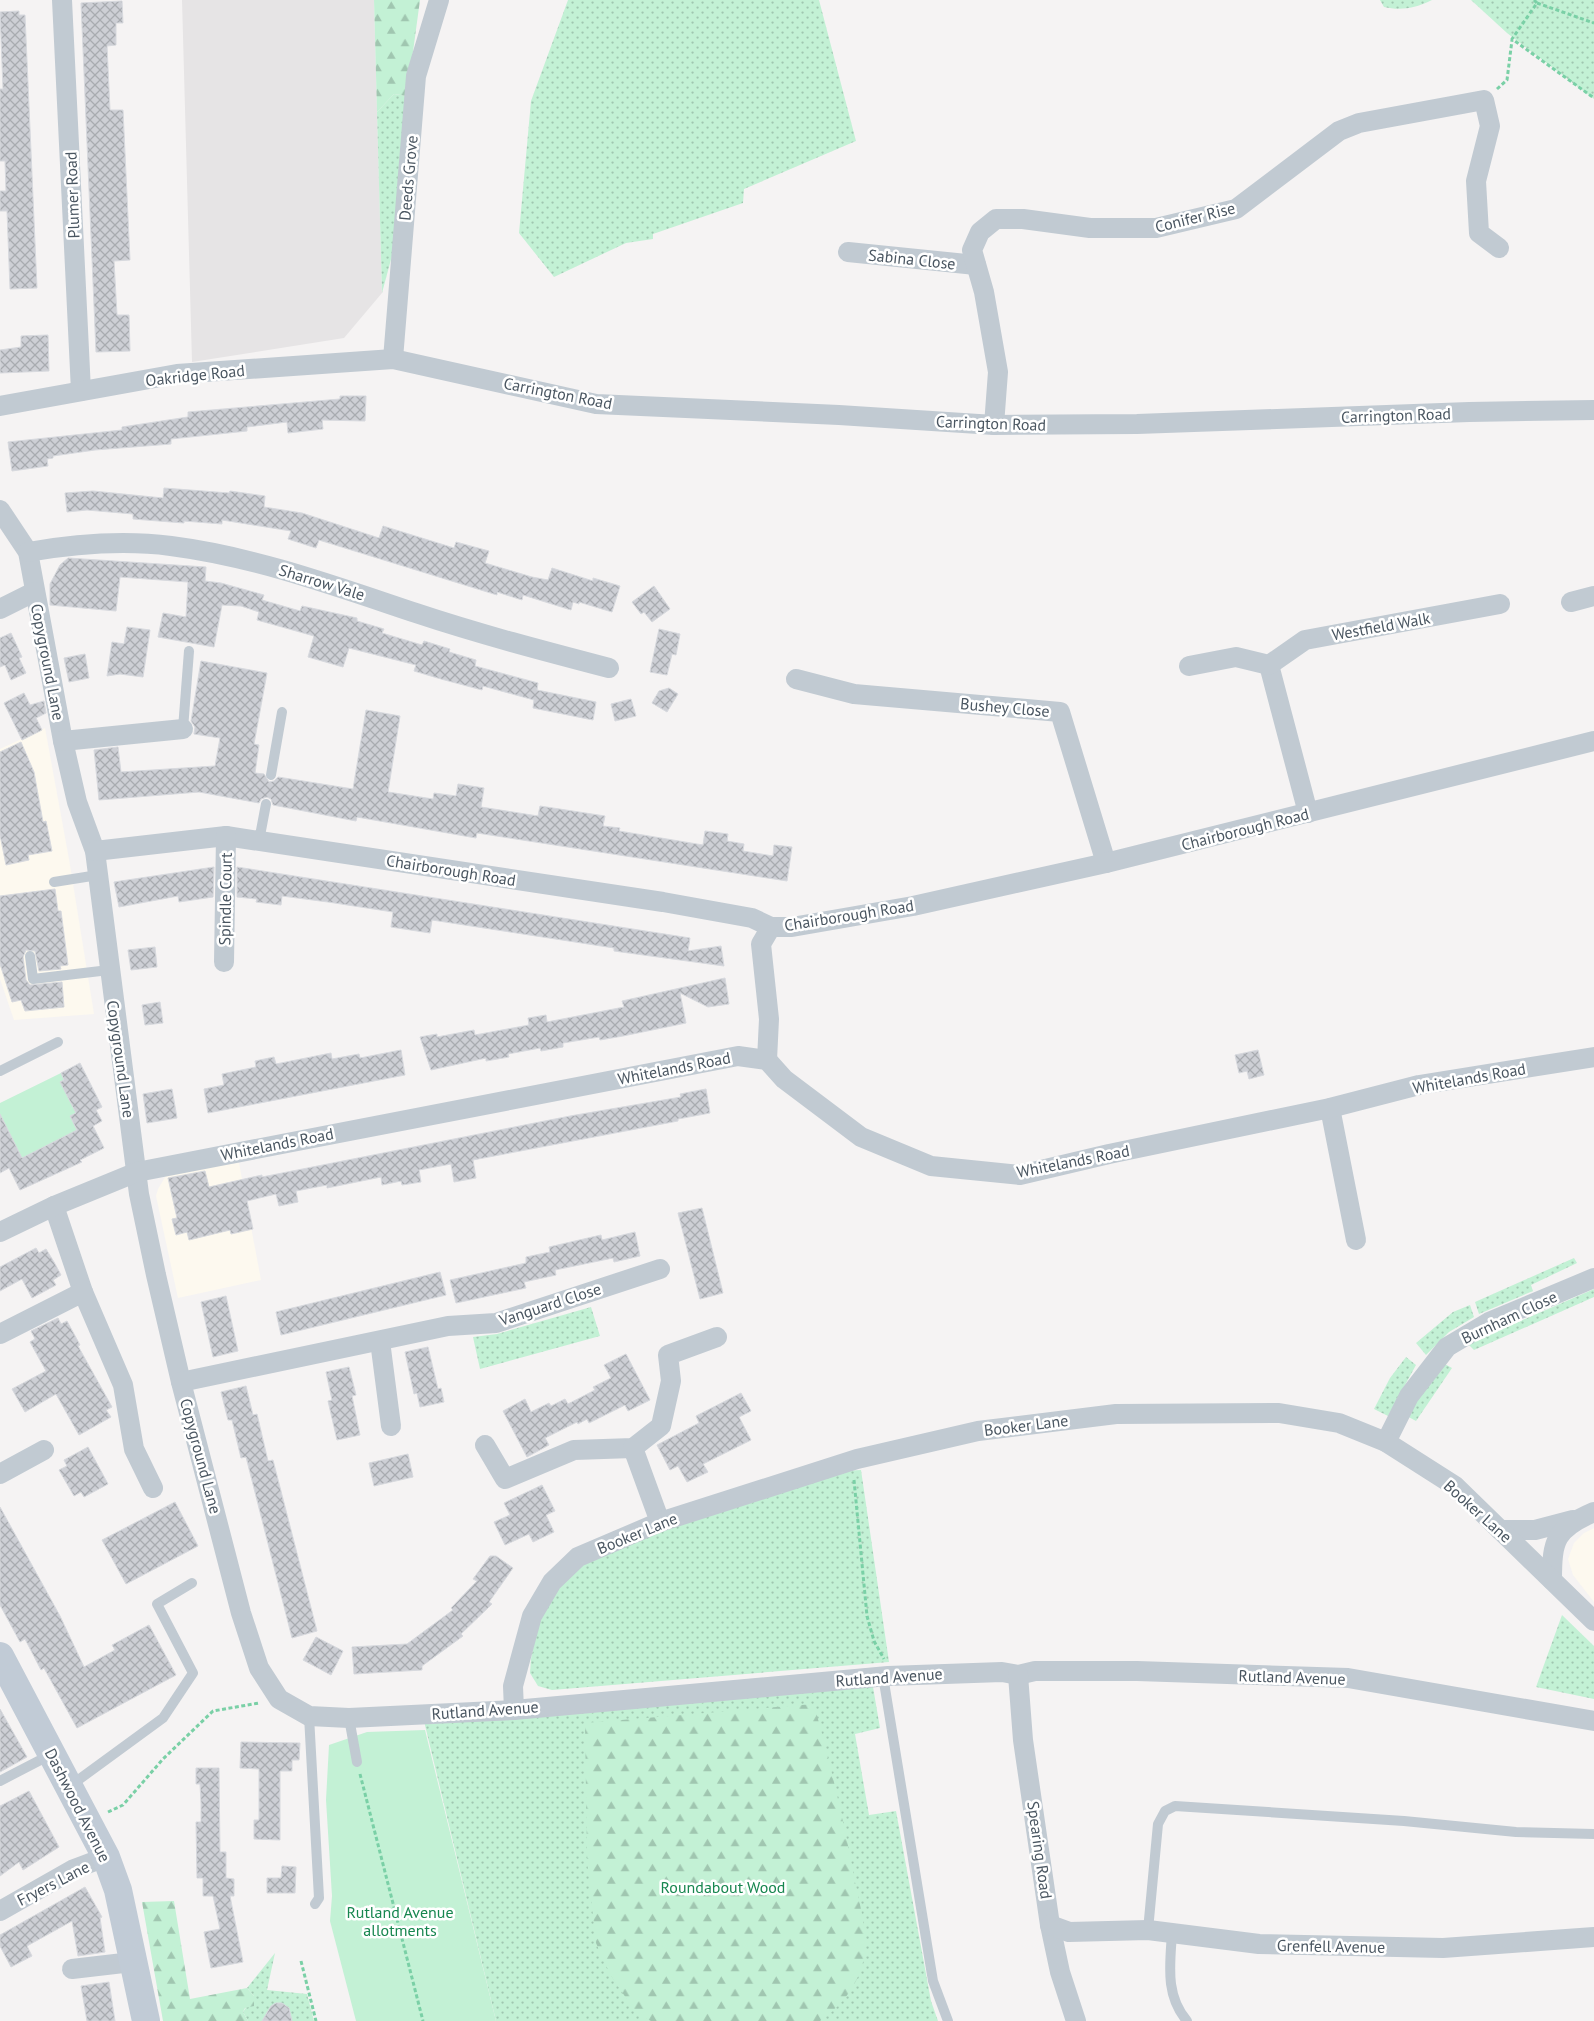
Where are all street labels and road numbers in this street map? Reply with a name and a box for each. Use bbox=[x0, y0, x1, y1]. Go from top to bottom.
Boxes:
street label: Deeds Grove bbox=[394, 135, 422, 221]
street label: Plumer Road bbox=[60, 151, 84, 239]
street label: Conifer Rise bbox=[1153, 197, 1237, 237]
street label: Sabina Close bbox=[867, 244, 957, 274]
street label: Oakridge Road bbox=[144, 360, 246, 390]
street label: Carrington Road bbox=[502, 373, 614, 413]
street label: Carrington Road bbox=[1341, 403, 1451, 427]
street label: Carrington Road bbox=[936, 411, 1046, 435]
street label: Sharrow Vale bbox=[277, 559, 367, 605]
street label: Copyground Lane bbox=[27, 602, 69, 722]
street label: Westfield Walk bbox=[1330, 607, 1432, 645]
street label: Bushey Close bbox=[959, 693, 1051, 721]
street label: Chairborough Road bbox=[1179, 803, 1311, 855]
street label: Chairborough Road bbox=[385, 850, 517, 890]
street label: Spindle Court bbox=[214, 852, 236, 946]
street label: Chairborough Road bbox=[783, 895, 915, 935]
street label: Copyground Lane bbox=[103, 999, 139, 1119]
street label: Whitelands Road bbox=[616, 1047, 732, 1089]
street label: Whitelands Road bbox=[1411, 1058, 1527, 1098]
street label: Whitelands Road bbox=[219, 1123, 335, 1165]
street label: Whitelands Road bbox=[1015, 1140, 1131, 1182]
street label: Vanguard Close bbox=[496, 1278, 603, 1330]
street label: Burnham Close bbox=[1458, 1286, 1560, 1348]
street label: Copyground Lane bbox=[176, 1396, 226, 1516]
street label: Booker Lane bbox=[983, 1410, 1069, 1440]
street label: Booker Lane bbox=[1440, 1475, 1516, 1547]
street label: Booker Lane bbox=[594, 1508, 680, 1558]
street label: Rutland Avenue bbox=[835, 1663, 943, 1691]
street label: Rutland Avenue bbox=[1238, 1665, 1346, 1689]
street label: Rutland Avenue bbox=[431, 1696, 539, 1724]
street label: Dashwood Avenue bbox=[41, 1745, 115, 1865]
street label: Spearing Road bbox=[1023, 1800, 1057, 1900]
street label: Fryers Lane bbox=[14, 1856, 92, 1910]
street label: Grenfell Avenue bbox=[1277, 1935, 1385, 1957]

